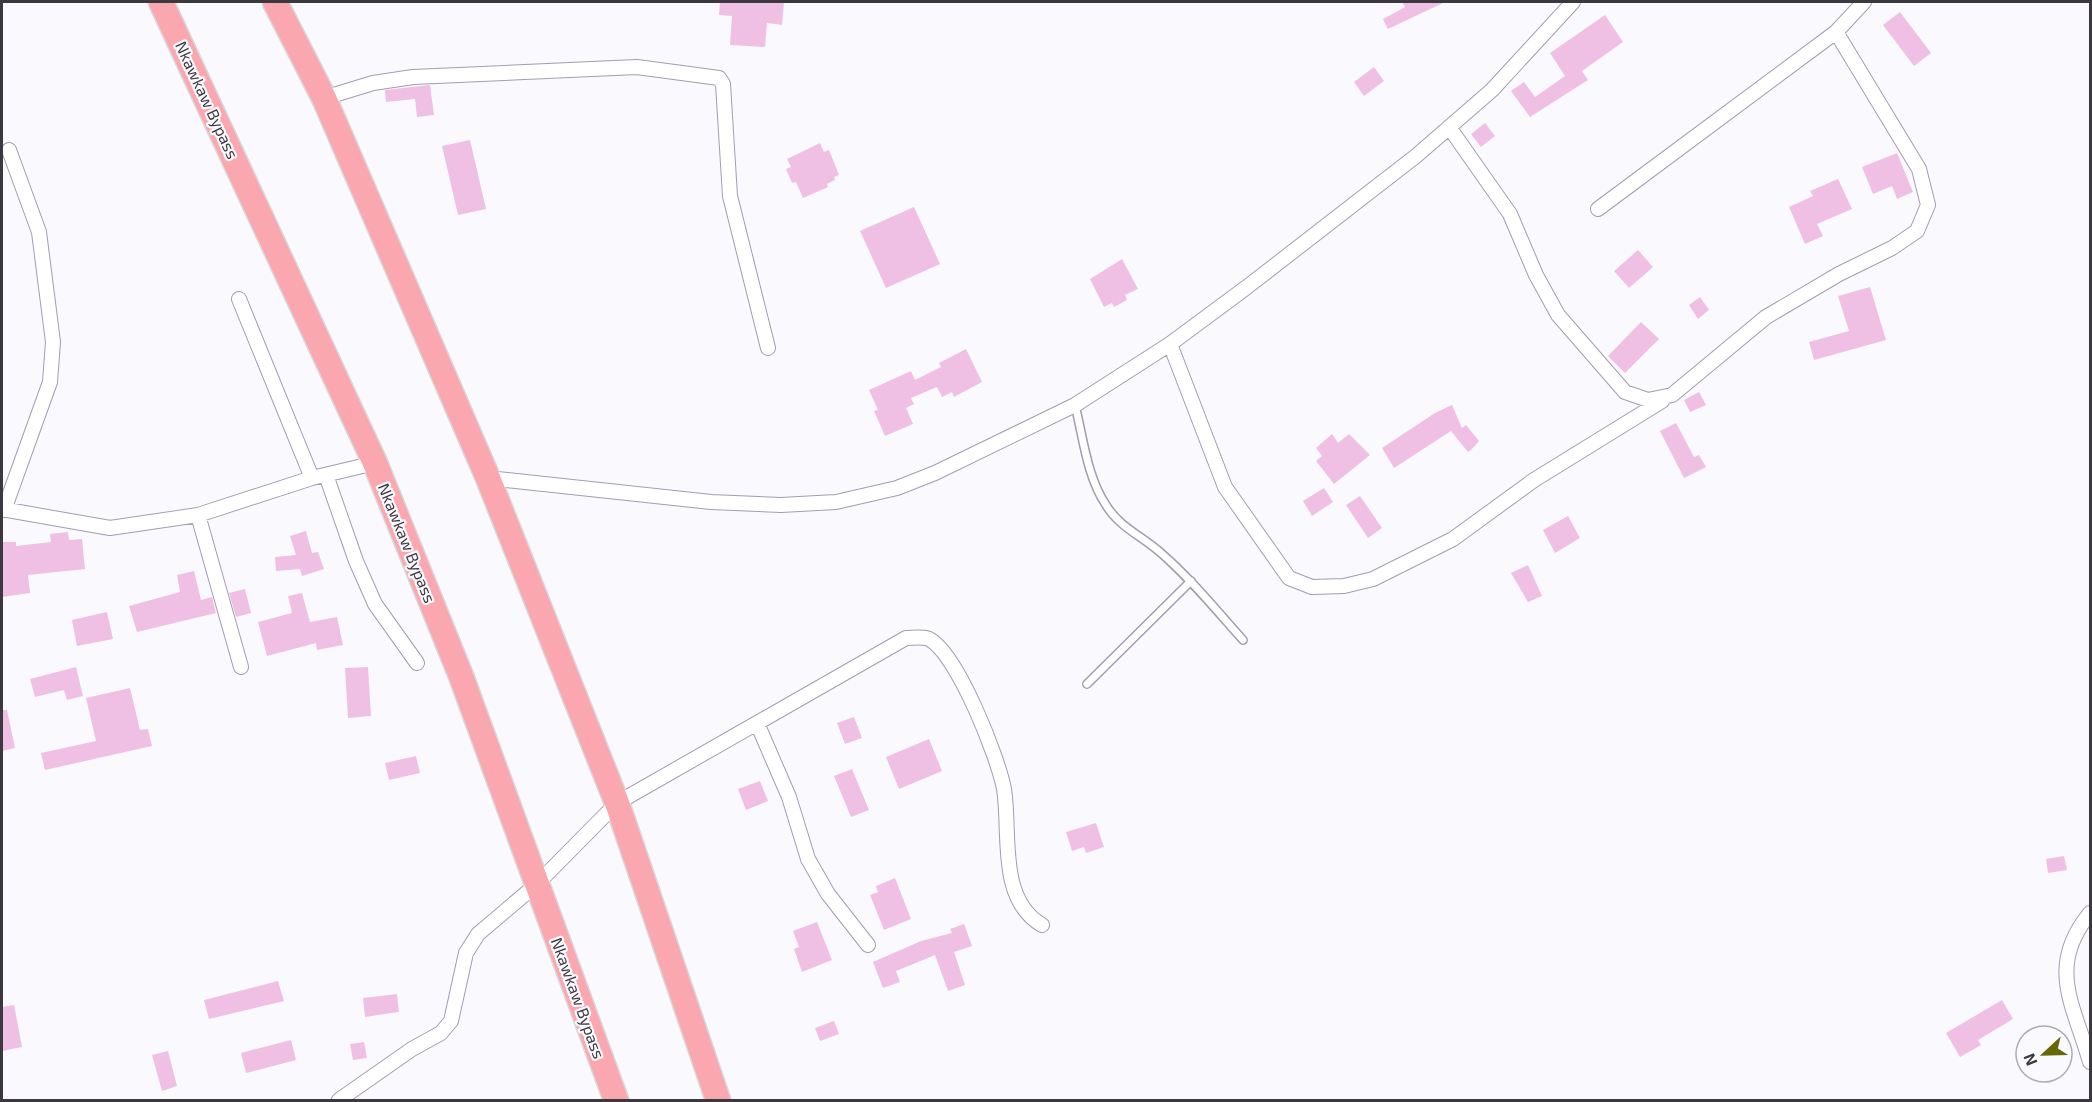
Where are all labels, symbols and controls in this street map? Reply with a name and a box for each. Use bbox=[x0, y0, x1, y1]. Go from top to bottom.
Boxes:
street label: Nkawkaw Bypass bbox=[172, 38, 243, 162]
street label: Nkawkaw Bypass bbox=[375, 480, 440, 605]
street label: Nkawkaw Bypass bbox=[548, 935, 609, 1061]
north arrow bbox=[2014, 1024, 2074, 1084]
text: N bbox=[2019, 1051, 2041, 1069]

